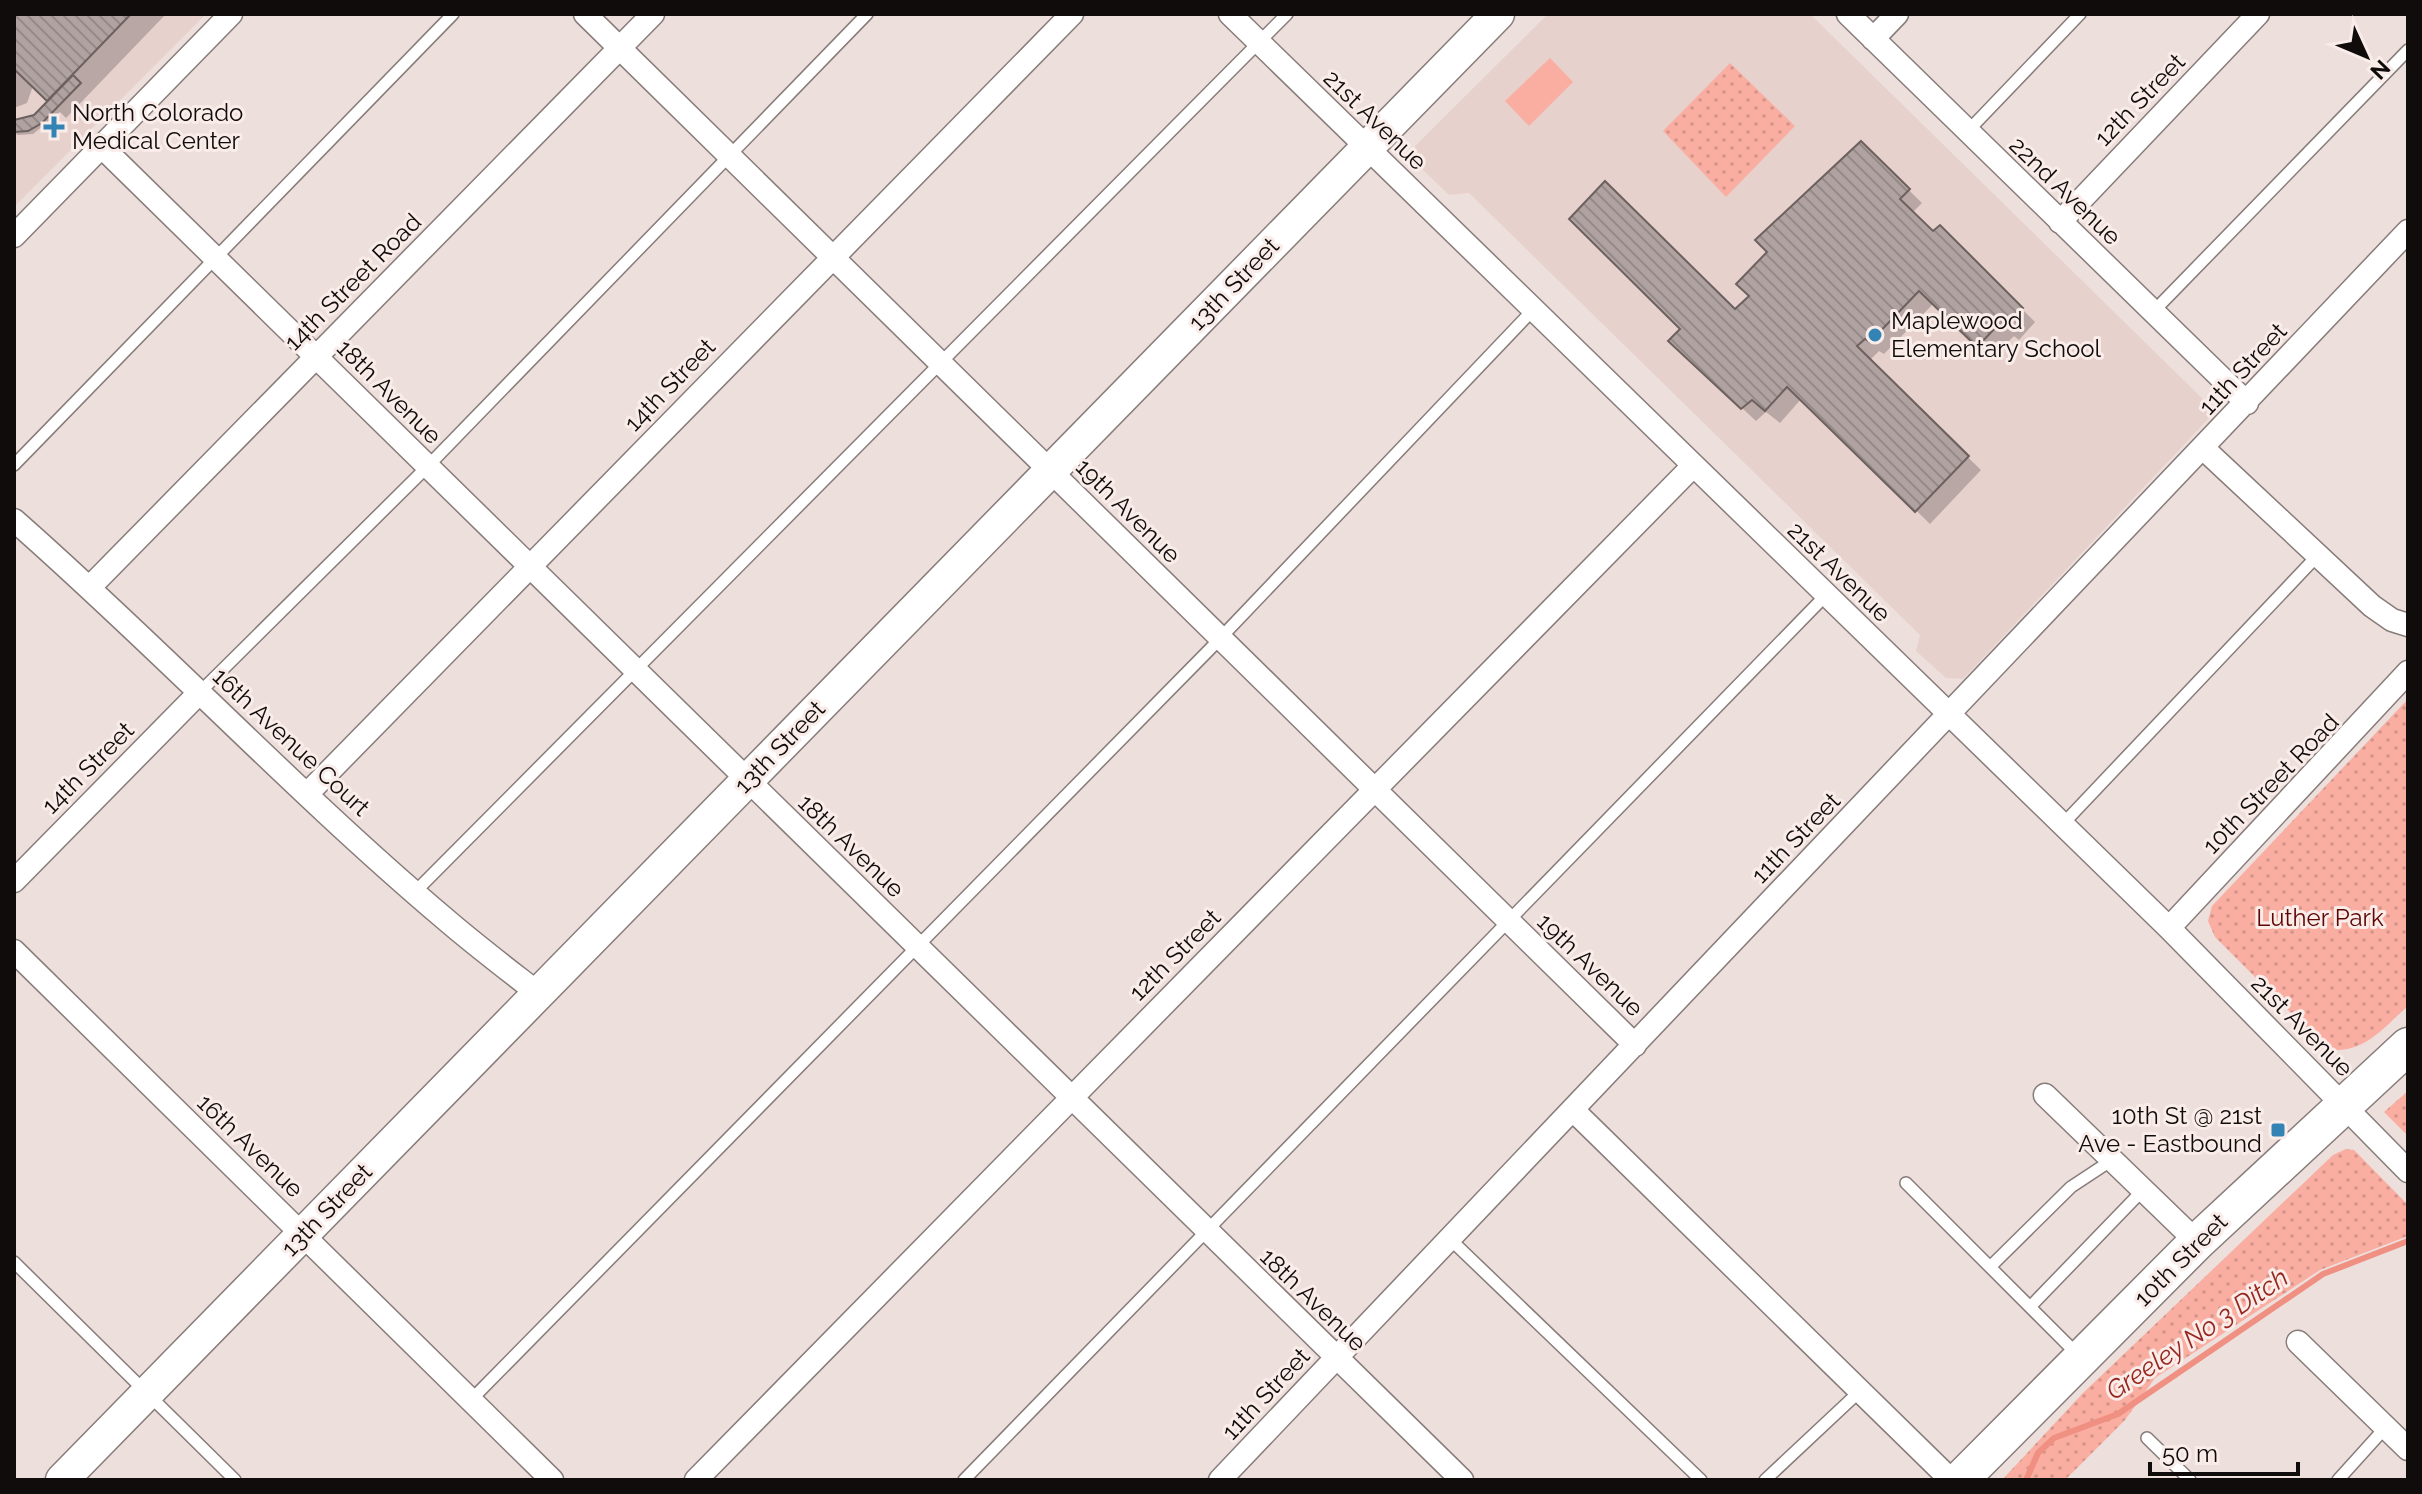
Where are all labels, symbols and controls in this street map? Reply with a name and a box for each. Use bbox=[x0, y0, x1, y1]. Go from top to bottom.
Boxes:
north arrow bbox=[2326, 16, 2406, 96]
street label: 12th Street bbox=[2088, 47, 2191, 152]
text: N bbox=[2365, 55, 2396, 85]
street label: 21st Avenue bbox=[1318, 63, 1433, 176]
place label: North Colorado Medical Center bbox=[72, 98, 243, 155]
marker: North Colorado Medical Center bbox=[43, 116, 65, 138]
street label: 22nd Avenue bbox=[2004, 130, 2127, 251]
street label: 14th Street Road bbox=[278, 207, 427, 356]
street label: 13th Street bbox=[1182, 231, 1285, 336]
place label: Maplewood Elementary School bbox=[1891, 306, 2102, 363]
street label: 11th Street bbox=[2193, 317, 2293, 421]
marker: Maplewood Elementary School bbox=[1866, 326, 1884, 344]
street label: 14th Street bbox=[618, 332, 721, 437]
street label: 18th Avenue bbox=[331, 333, 448, 450]
street label: 19th Avenue bbox=[1070, 452, 1187, 569]
street label: 21st Avenue bbox=[1782, 515, 1897, 628]
street label: 16th Avenue Court bbox=[207, 661, 376, 822]
street label: 13th Street bbox=[728, 694, 831, 799]
street label: 10th Street Road bbox=[2197, 708, 2345, 860]
street label: 14th Street bbox=[36, 716, 140, 820]
street label: 11th Street bbox=[1745, 786, 1846, 889]
street label: 18th Avenue bbox=[792, 788, 910, 903]
street label: 12th Street bbox=[1123, 903, 1226, 1006]
park label: Luther Park bbox=[2256, 903, 2384, 932]
street label: 19th Avenue bbox=[1531, 907, 1649, 1022]
street label: 21st Avenue bbox=[2245, 969, 2359, 1083]
street label: 16th Avenue bbox=[191, 1088, 309, 1203]
place label: 10th St @ 21st Ave - Eastbound bbox=[2078, 1101, 2262, 1158]
marker: 10th St @ 21st Ave - Eastbound bbox=[2269, 1121, 2287, 1139]
street label: 13th Street bbox=[275, 1157, 378, 1262]
street label: 10th Street bbox=[2128, 1207, 2233, 1312]
street label: 18th Avenue bbox=[1254, 1242, 1372, 1357]
water label: Greeley No 3 Ditch bbox=[2100, 1262, 2294, 1406]
street label: 11th Street bbox=[1216, 1342, 1316, 1446]
scale bar bbox=[2150, 1426, 2298, 1476]
text: 50 m bbox=[2162, 1439, 2218, 1468]

